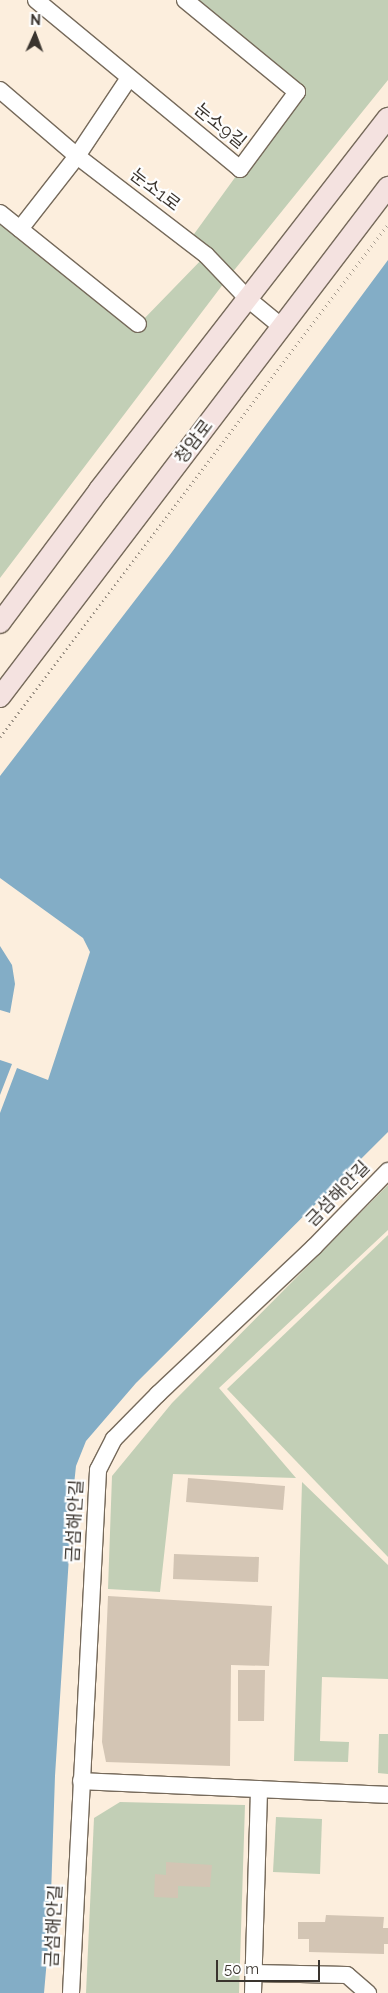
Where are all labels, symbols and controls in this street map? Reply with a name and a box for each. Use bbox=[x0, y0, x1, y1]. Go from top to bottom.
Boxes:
north arrow bbox=[10, 10, 60, 60]
text: N bbox=[30, 12, 41, 28]
street label: 눈소9길 bbox=[190, 99, 250, 153]
street label: 눈소1로 bbox=[126, 164, 184, 216]
street label: 청암로 bbox=[170, 416, 218, 468]
street label: 금섬해안길 bbox=[301, 1157, 375, 1231]
street label: 금섬해안길 bbox=[62, 1479, 88, 1563]
street label: 금섬해안길 bbox=[41, 1884, 67, 1968]
scale bar bbox=[218, 1950, 322, 1982]
text: 50 m bbox=[224, 1960, 259, 1978]

